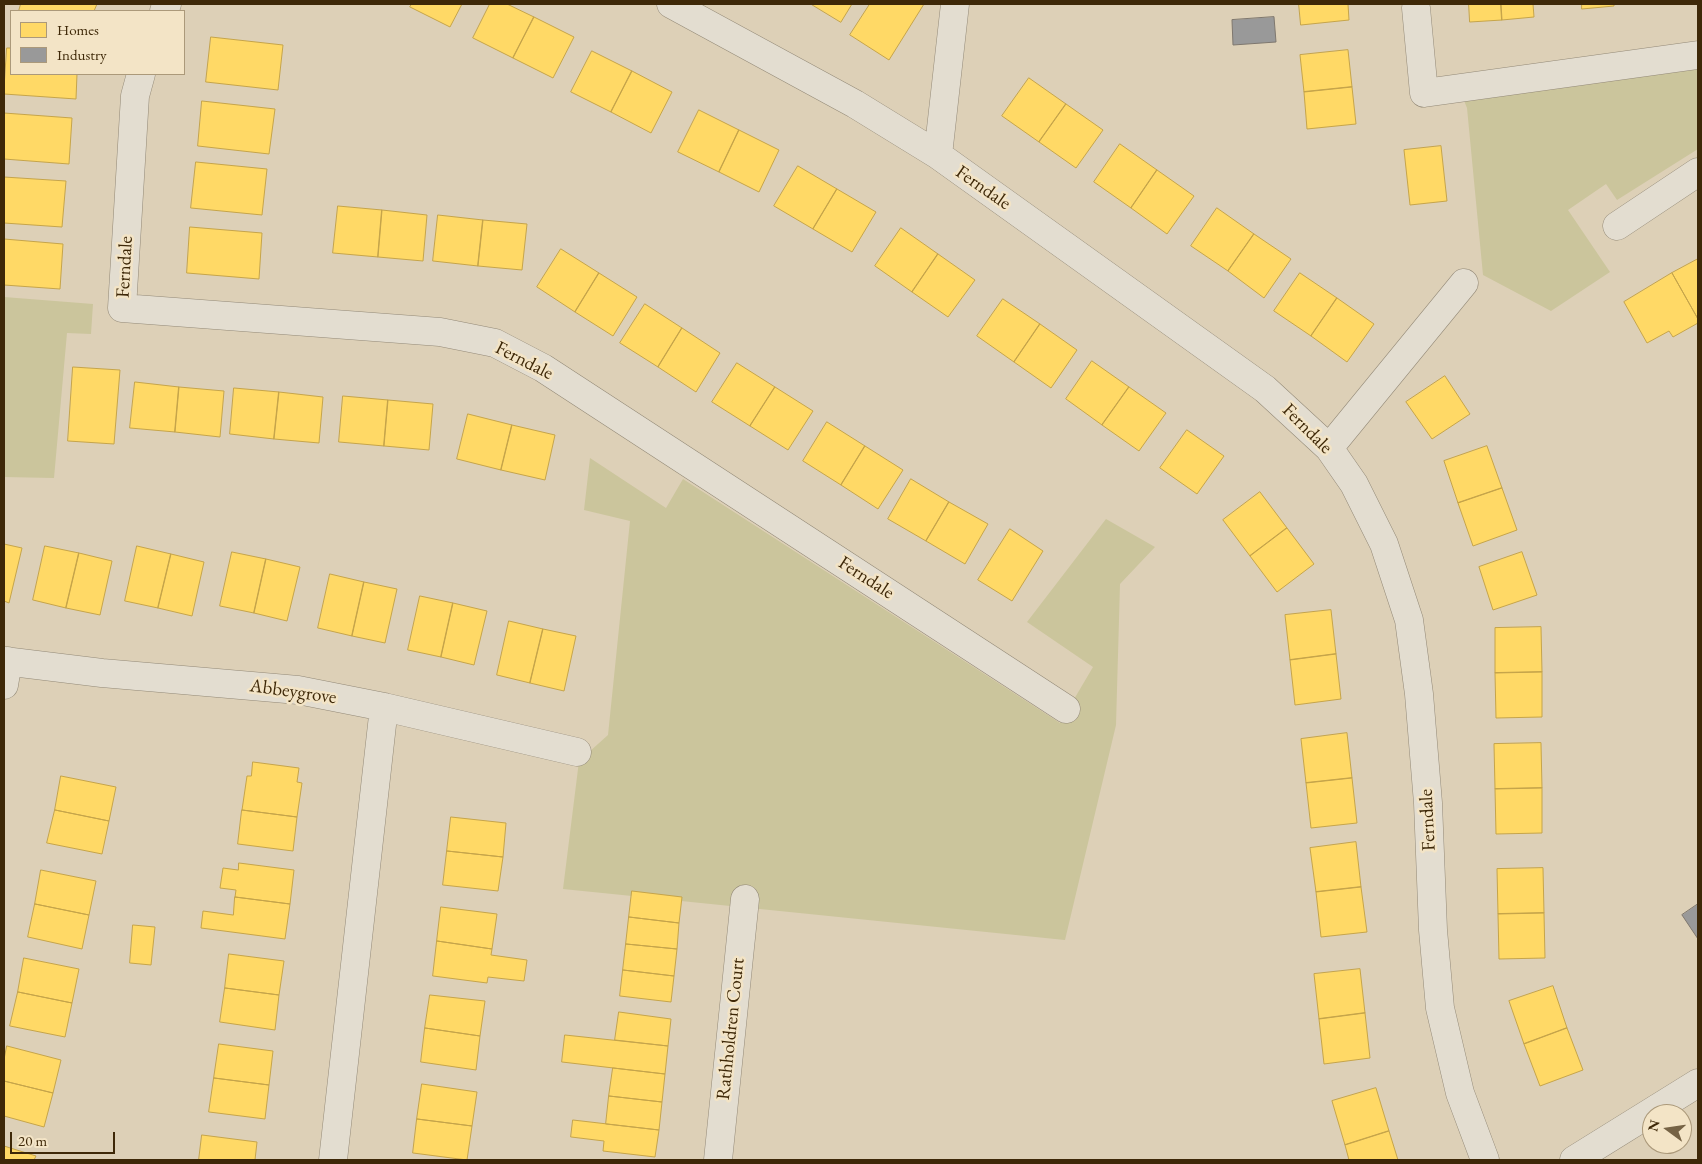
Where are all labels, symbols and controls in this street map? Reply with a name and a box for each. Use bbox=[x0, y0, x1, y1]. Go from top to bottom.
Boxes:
legend bbox=[10, 10, 185, 75]
text: Homes bbox=[57, 20, 99, 39]
text: Industry bbox=[57, 45, 107, 64]
street label: Ferndale bbox=[951, 161, 1015, 215]
street label: Ferndale bbox=[112, 235, 138, 299]
street label: Ferndale bbox=[491, 337, 557, 385]
street label: Ferndale bbox=[1277, 399, 1337, 459]
street label: Ferndale bbox=[834, 552, 898, 604]
street label: Abbeygrove bbox=[248, 675, 338, 709]
street label: Ferndale bbox=[1415, 788, 1441, 852]
street label: Rathholdren Court bbox=[712, 957, 750, 1101]
north arrow bbox=[1642, 1104, 1692, 1154]
text: N bbox=[1643, 1118, 1664, 1133]
scale bar bbox=[12, 1122, 118, 1154]
text: 20 m bbox=[18, 1131, 47, 1150]

